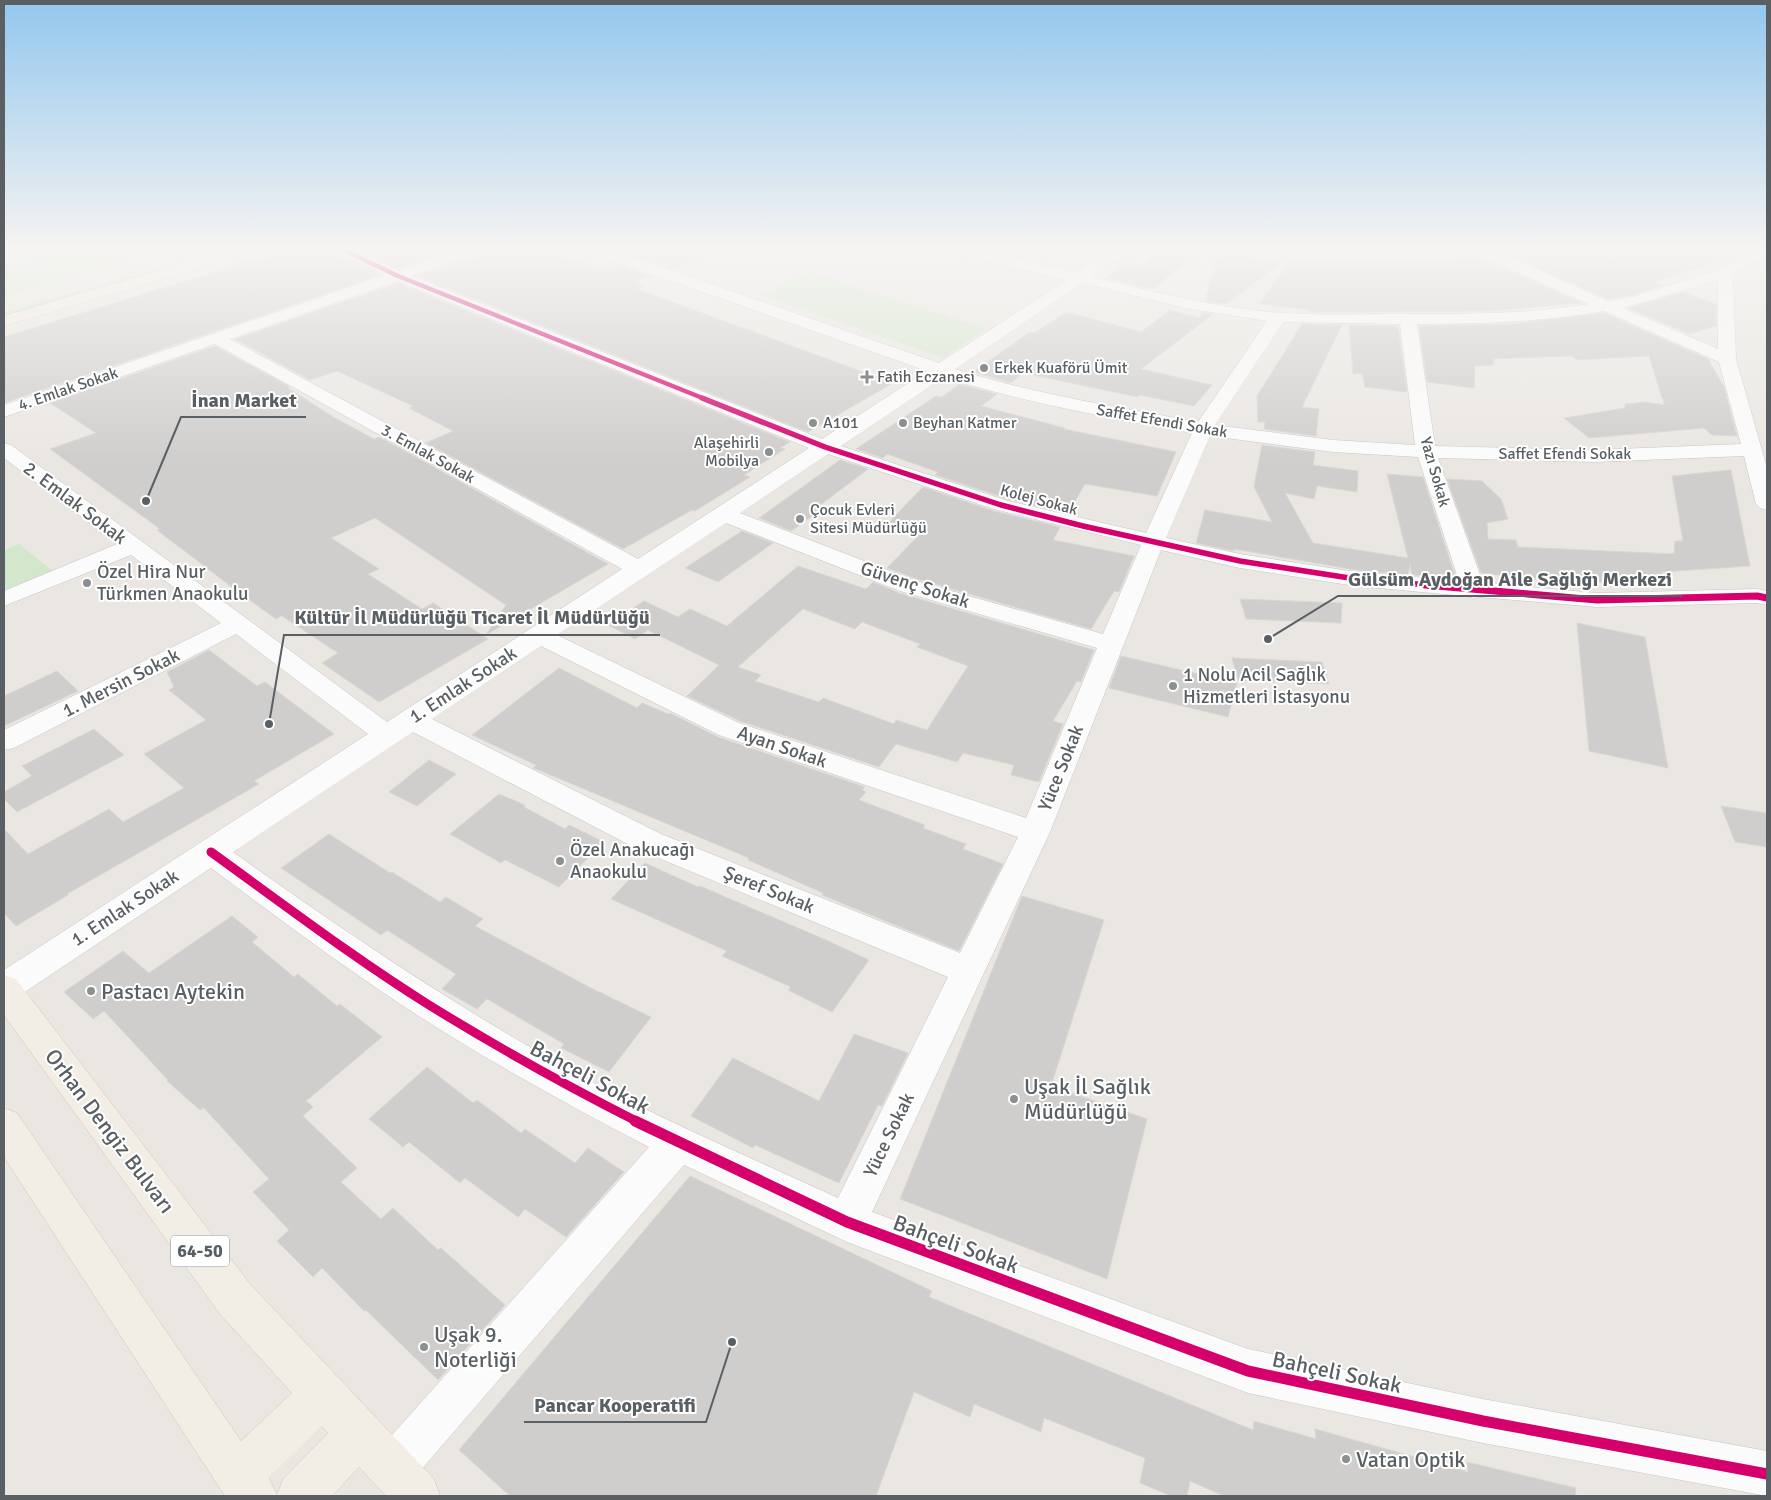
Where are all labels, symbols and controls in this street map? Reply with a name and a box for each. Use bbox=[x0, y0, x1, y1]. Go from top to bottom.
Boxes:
place label: Erkek Kuaförü Ümit bbox=[994, 358, 1128, 378]
marker: Erkek Kuaförü Ümit bbox=[978, 362, 990, 374]
street label: 4. Emlak Sokak bbox=[16, 363, 120, 415]
place label: Fatih Eczanesi bbox=[877, 367, 975, 387]
marker: Fatih Eczanesi bbox=[861, 371, 873, 383]
callout: İnan Market bbox=[181, 382, 306, 417]
text: İnan Market bbox=[191, 388, 297, 413]
street label: Saffet Efendi Sokak bbox=[1095, 400, 1229, 442]
place label: A101 bbox=[823, 413, 859, 433]
place label: Beyhan Katmer bbox=[913, 413, 1017, 433]
marker: A101 bbox=[807, 417, 819, 429]
marker: Beyhan Katmer bbox=[897, 417, 909, 429]
street label: 3. Emlak Sokak bbox=[378, 420, 478, 488]
place label: Alaşehirli Mobilya bbox=[694, 433, 759, 471]
street label: Yazı Sokak bbox=[1415, 435, 1455, 509]
street label: Saffet Efendi Sokak bbox=[1499, 444, 1631, 464]
marker: Alaşehirli Mobilya bbox=[763, 446, 775, 458]
street label: 2. Emlak Sokak bbox=[18, 456, 132, 550]
street label: Kolej Sokak bbox=[998, 480, 1080, 520]
place label: Çocuk Evleri Sitesi Müdürlüğü bbox=[810, 500, 927, 538]
marker: Çocuk Evleri Sitesi Müdürlüğü bbox=[794, 513, 806, 525]
street label: Güvenç Sokak bbox=[857, 556, 973, 614]
place label: Özel Hira Nur Türkmen Anaokulu bbox=[97, 560, 248, 606]
callout: Gülsüm Aydoğan Aile Sağlığı Merkezi bbox=[1338, 561, 1682, 596]
text: Gülsüm Aydoğan Aile Sağlığı Merkezi bbox=[1348, 567, 1672, 592]
marker: Özel Hira Nur Türkmen Anaokulu bbox=[81, 577, 93, 589]
callout: Kültür İl Müdürlüğü Ticaret İl Müdürlüğü bbox=[284, 600, 660, 635]
text: Kültür İl Müdürlüğü Ticaret İl Müdürlüğü bbox=[294, 605, 650, 630]
street label: 1. Emlak Sokak bbox=[405, 641, 522, 729]
street label: 1. Mersin Sokak bbox=[58, 643, 184, 723]
place label: 1 Nolu Acil Sağlık Hizmetleri İstasyonu bbox=[1183, 663, 1350, 709]
marker: 1 Nolu Acil Sağlık Hizmetleri İstasyonu bbox=[1167, 680, 1179, 692]
street label: Ayan Sokak bbox=[734, 720, 830, 774]
street label: Yüce Sokak bbox=[1033, 721, 1089, 815]
place label: Özel Anakucağı Anaokulu bbox=[570, 838, 695, 884]
marker: Özel Anakucağı Anaokulu bbox=[554, 855, 566, 867]
street label: Şeref Sokak bbox=[720, 861, 818, 919]
street label: 1. Emlak Sokak bbox=[67, 864, 184, 952]
place label: Pastacı Aytekin bbox=[101, 978, 245, 1005]
marker: Pastacı Aytekin bbox=[85, 985, 97, 997]
street label: Bahçeli Sokak bbox=[526, 1034, 654, 1120]
street label: Orhan Dengiz Bulvarı bbox=[39, 1043, 181, 1219]
place label: Uşak İl Sağlık Müdürlüğü bbox=[1024, 1073, 1151, 1125]
street label: Yüce Sokak bbox=[858, 1088, 920, 1181]
marker: Uşak İl Sağlık Müdürlüğü bbox=[1008, 1093, 1020, 1105]
street label: Bahçeli Sokak bbox=[889, 1209, 1023, 1279]
road number: 64-50 bbox=[171, 1236, 229, 1266]
place label: Uşak 9. Noterliği bbox=[434, 1321, 517, 1373]
marker: Uşak 9. Noterliği bbox=[418, 1341, 430, 1353]
street label: Bahçeli Sokak bbox=[1270, 1345, 1404, 1399]
callout: Pancar Kooperatifi bbox=[524, 1387, 706, 1422]
text: Pancar Kooperatifi bbox=[534, 1393, 696, 1418]
place label: Vatan Optik bbox=[1356, 1446, 1465, 1473]
marker: Vatan Optik bbox=[1340, 1453, 1352, 1465]

